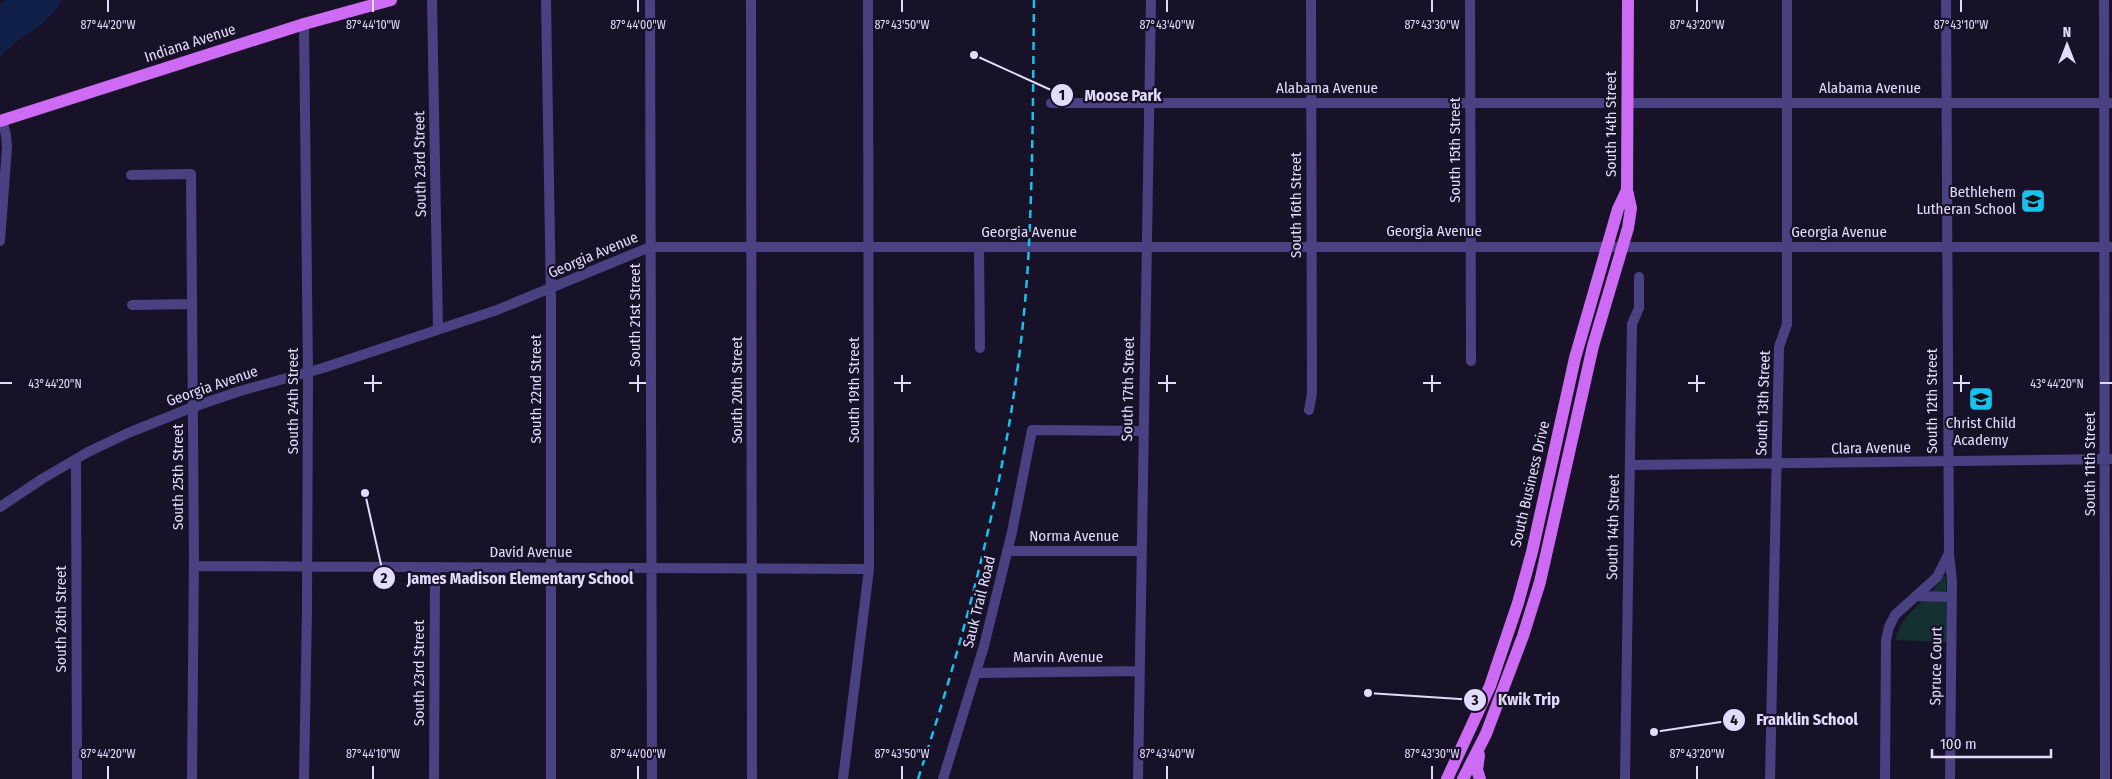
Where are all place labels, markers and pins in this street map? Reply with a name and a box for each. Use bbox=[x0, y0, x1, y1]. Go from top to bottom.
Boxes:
callout: Moose Park bbox=[1049, 79, 1171, 110]
place label: Bethlehem Lutheran School bbox=[1916, 183, 2016, 218]
school or university icon: Bethlehem Lutheran School bbox=[2020, 188, 2046, 214]
school or university icon: Christ Child Academy bbox=[1968, 386, 1994, 412]
place label: Christ Child Academy bbox=[1946, 414, 2016, 449]
callout: James Madison Elementary School bbox=[372, 563, 643, 594]
callout: Kwik Trip bbox=[1463, 684, 1569, 715]
callout: Franklin School bbox=[1721, 704, 1868, 735]

